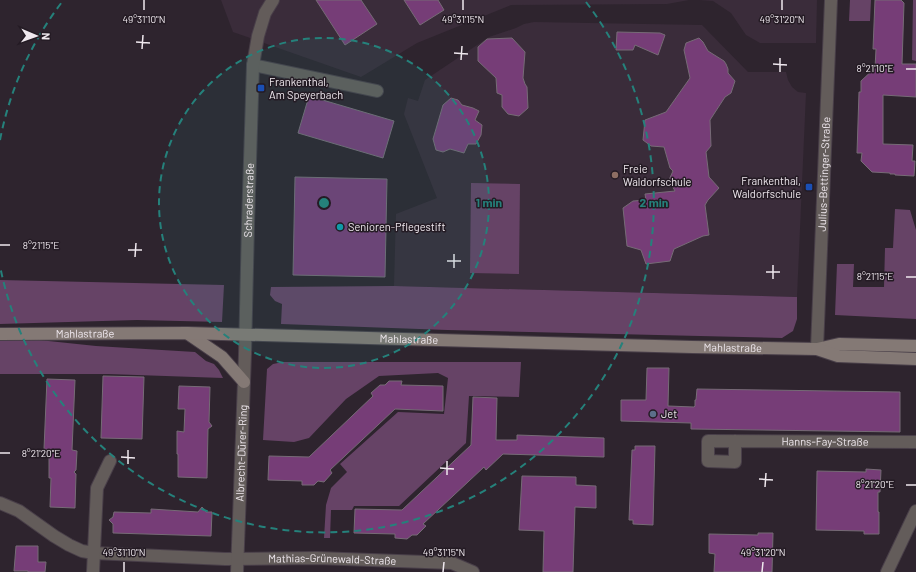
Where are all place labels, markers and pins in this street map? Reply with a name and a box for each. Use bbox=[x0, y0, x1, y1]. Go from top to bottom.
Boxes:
place label: Frankenthal, Am Speyerbach bbox=[269, 75, 343, 101]
marker: Frankenthal, Am Speyerbach bbox=[256, 83, 266, 93]
place label: Freie Waldorfschule bbox=[623, 162, 692, 188]
marker: Freie Waldorfschule bbox=[610, 170, 620, 180]
place label: Frankenthal, Waldorfschule bbox=[733, 174, 801, 200]
marker: Frankenthal, Waldorfschule bbox=[804, 182, 814, 192]
centre of rings bbox=[317, 196, 331, 210]
place label: Senioren-Pflegestift bbox=[348, 220, 446, 233]
marker: Senioren-Pflegestift bbox=[335, 222, 345, 232]
place label: Jet bbox=[661, 407, 677, 420]
marker: Jet bbox=[648, 409, 658, 419]

